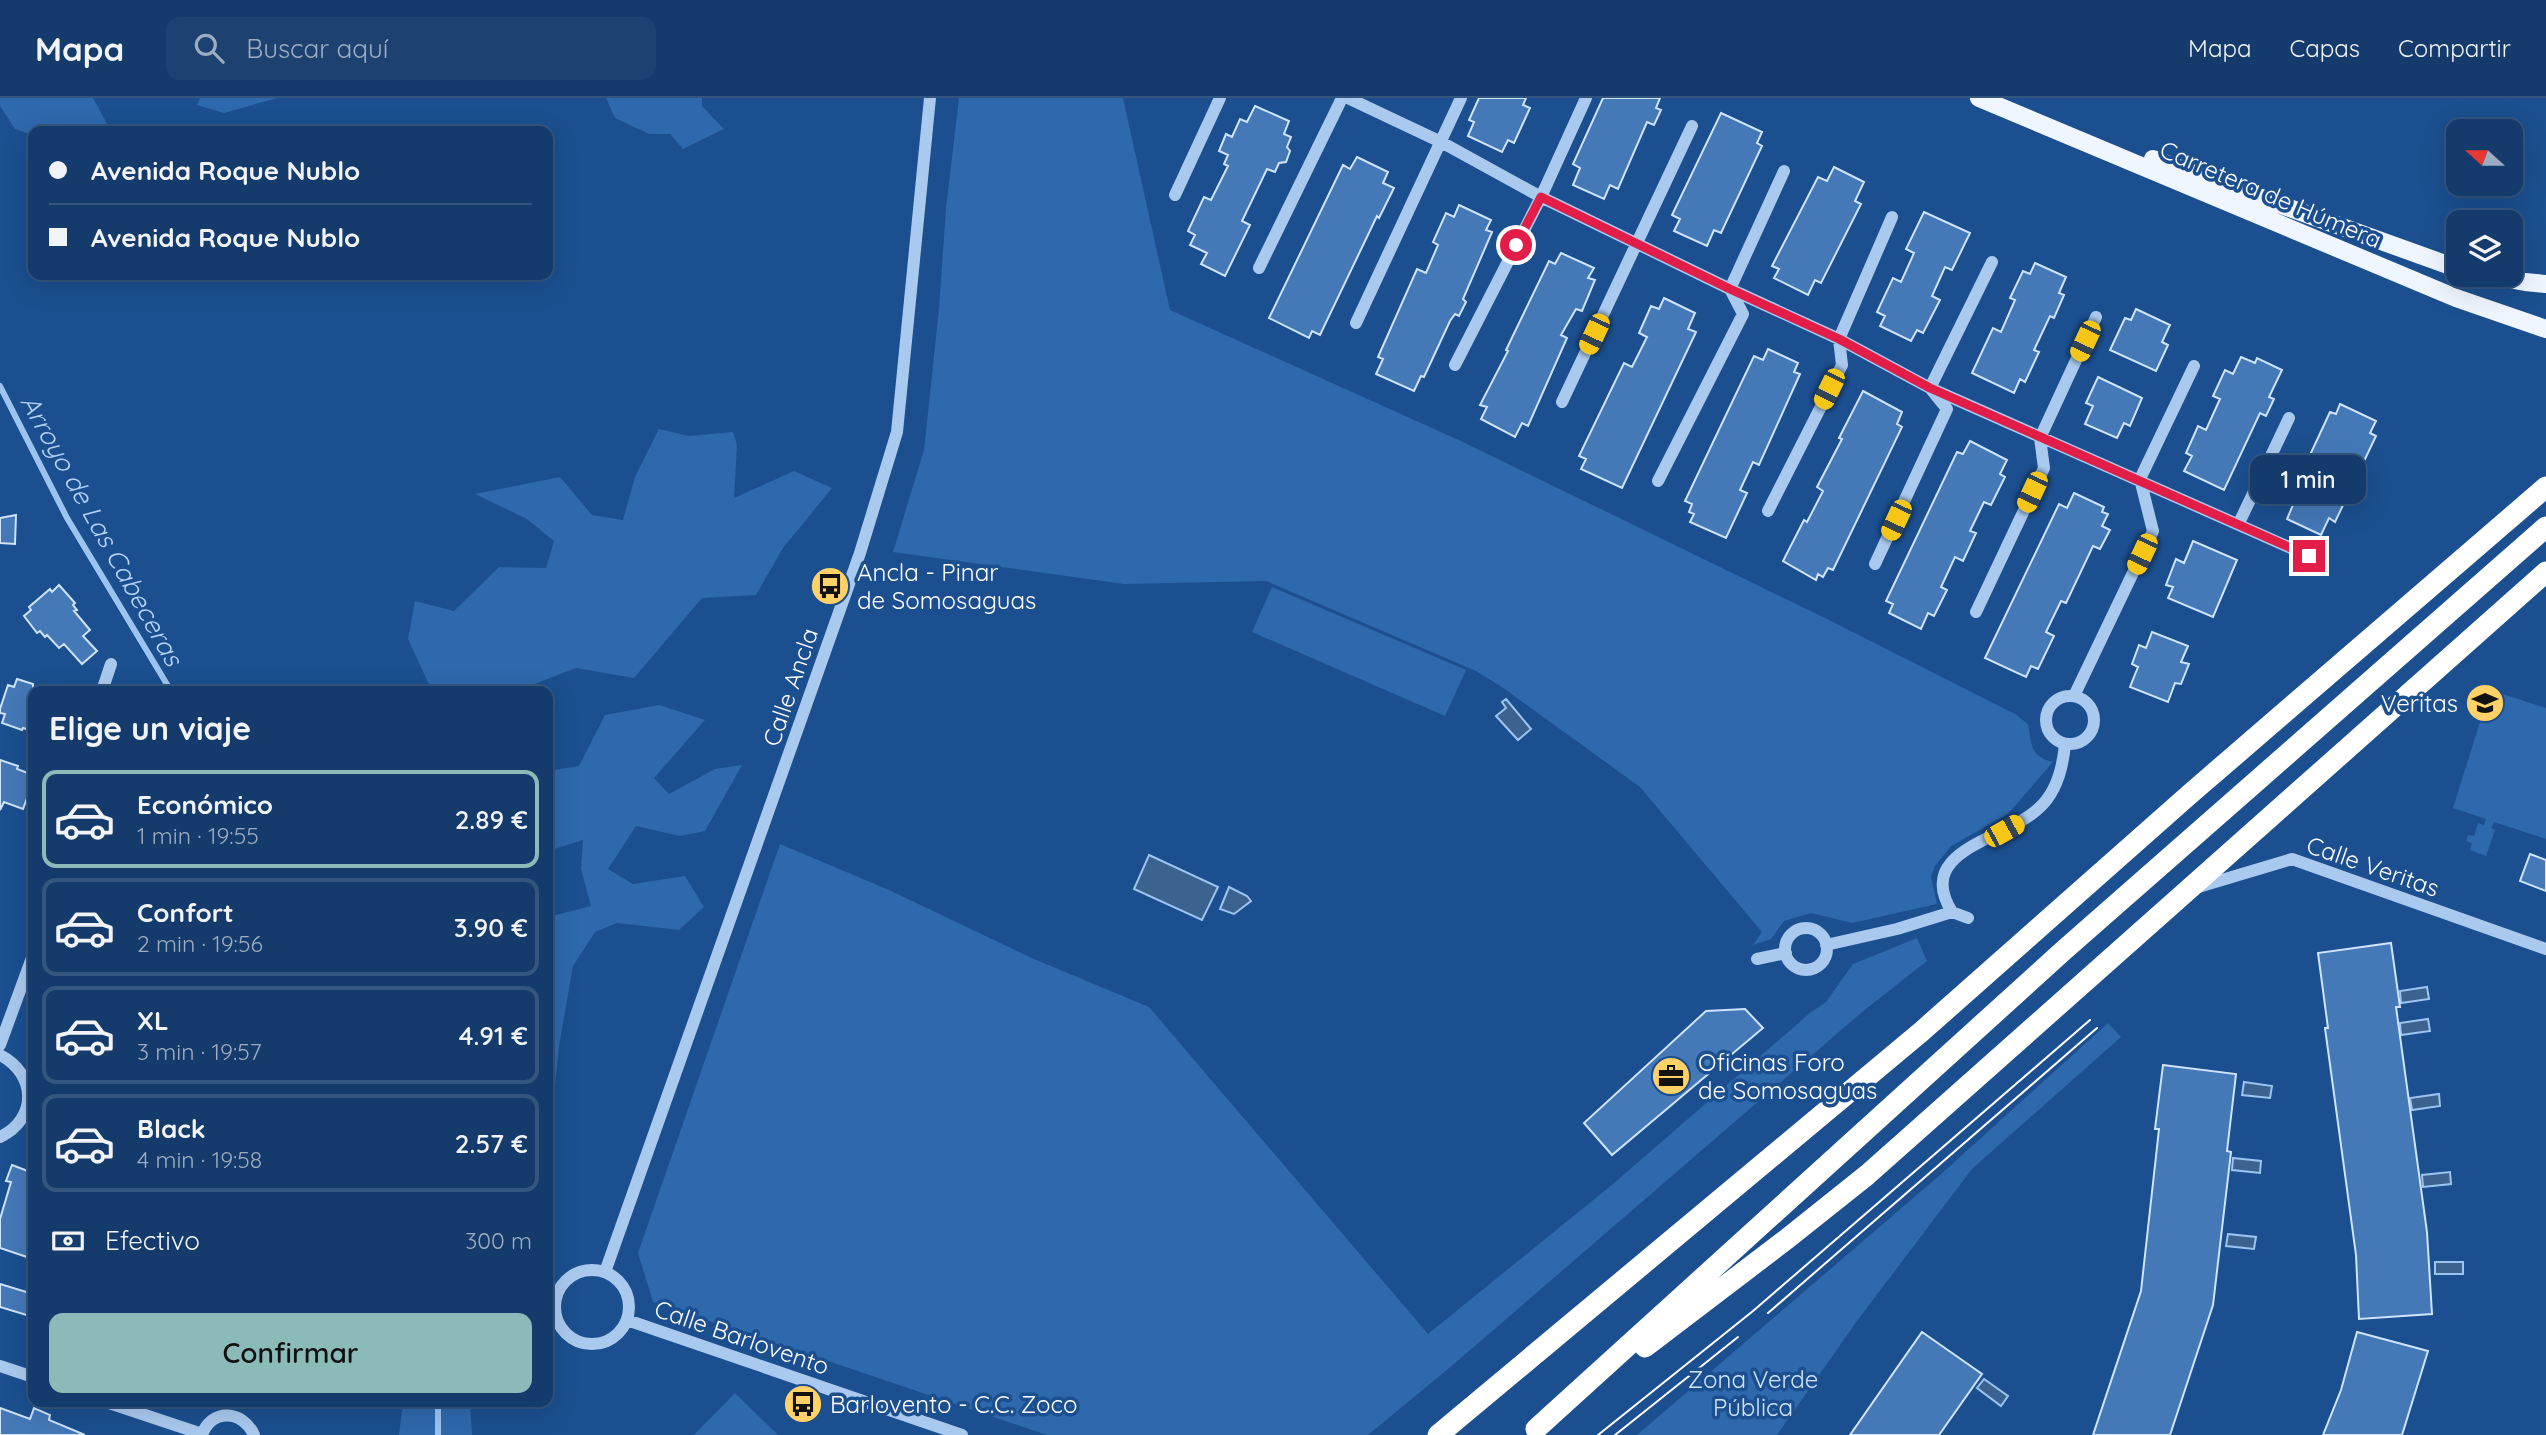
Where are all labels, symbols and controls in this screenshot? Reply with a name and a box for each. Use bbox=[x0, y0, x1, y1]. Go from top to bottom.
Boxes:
search box bbox=[166, 17, 656, 80]
text: Mapa bbox=[35, 28, 124, 69]
icon: search bbox=[190, 29, 228, 67]
text: Buscar aquí bbox=[246, 32, 388, 65]
text: Mapa bbox=[2188, 33, 2252, 63]
text: Capas bbox=[2290, 33, 2360, 63]
text: Compartir bbox=[2398, 33, 2511, 63]
north arrow bbox=[2446, 119, 2524, 196]
map controls bbox=[2446, 119, 2523, 287]
street label: Carretera de Húmera bbox=[2156, 134, 2386, 254]
text: Avenida Roque Nublo bbox=[91, 154, 360, 187]
button: layers bbox=[2446, 210, 2523, 287]
text: Avenida Roque Nublo bbox=[91, 221, 360, 254]
route start bbox=[1500, 229, 1532, 261]
car bbox=[1576, 311, 1613, 357]
car bbox=[2067, 318, 2104, 364]
car bbox=[1811, 366, 1848, 412]
water label: Arroyo de Las Cabeceras bbox=[14, 389, 191, 673]
callout: 1 min bbox=[2251, 454, 2367, 504]
text: 1 min bbox=[2280, 465, 2336, 494]
car bbox=[2014, 469, 2051, 515]
car bbox=[1878, 497, 1915, 543]
car bbox=[2124, 531, 2161, 577]
route end bbox=[2293, 540, 2325, 572]
place label: Ancla - Pinar de Somosaguas bbox=[857, 557, 1036, 615]
bus stop icon: Ancla - Pinar de Somosaguas bbox=[809, 565, 851, 607]
street label: Calle Ancla bbox=[756, 624, 824, 750]
school or university icon: Veritas bbox=[2464, 682, 2506, 724]
place label: Veritas bbox=[2381, 688, 2458, 718]
text: Elige un viaje bbox=[49, 708, 251, 748]
icon: car bbox=[53, 788, 116, 851]
text: Económico bbox=[137, 788, 273, 821]
text: 2.89 € bbox=[455, 803, 528, 836]
car bbox=[1981, 812, 2028, 850]
text: 1 min · 19:55 bbox=[137, 821, 259, 850]
street label: Calle Veritas bbox=[2303, 829, 2443, 903]
icon: car bbox=[53, 896, 116, 959]
text: Confort bbox=[137, 896, 234, 929]
text: 3.90 € bbox=[454, 911, 528, 944]
text: 2 min · 19:56 bbox=[137, 929, 263, 958]
icon: car bbox=[53, 1004, 116, 1067]
text: XL bbox=[137, 1004, 169, 1037]
text: 4.91 € bbox=[459, 1019, 528, 1052]
text: 3 min · 19:57 bbox=[137, 1037, 262, 1066]
place label: Oficinas Foro de Somosaguas bbox=[1698, 1047, 1877, 1105]
office icon: Oficinas Foro de Somosaguas bbox=[1650, 1055, 1692, 1097]
icon: car bbox=[53, 1112, 116, 1175]
text: Black bbox=[137, 1112, 206, 1145]
text: 2.57 € bbox=[455, 1127, 528, 1160]
text: 4 min · 19:58 bbox=[137, 1145, 262, 1174]
icon: cash bbox=[49, 1222, 87, 1260]
text: Efectivo bbox=[105, 1224, 200, 1257]
text: 300 m bbox=[465, 1226, 532, 1255]
street label: Calle Barlovento bbox=[651, 1293, 833, 1381]
button: Confirmar bbox=[49, 1313, 532, 1393]
park label: Zona Verde Pública bbox=[1688, 1364, 1818, 1422]
bus stop icon: Barlovento - C.C. Zoco bbox=[782, 1383, 824, 1425]
place label: Barlovento - C.C. Zoco bbox=[830, 1389, 1077, 1419]

